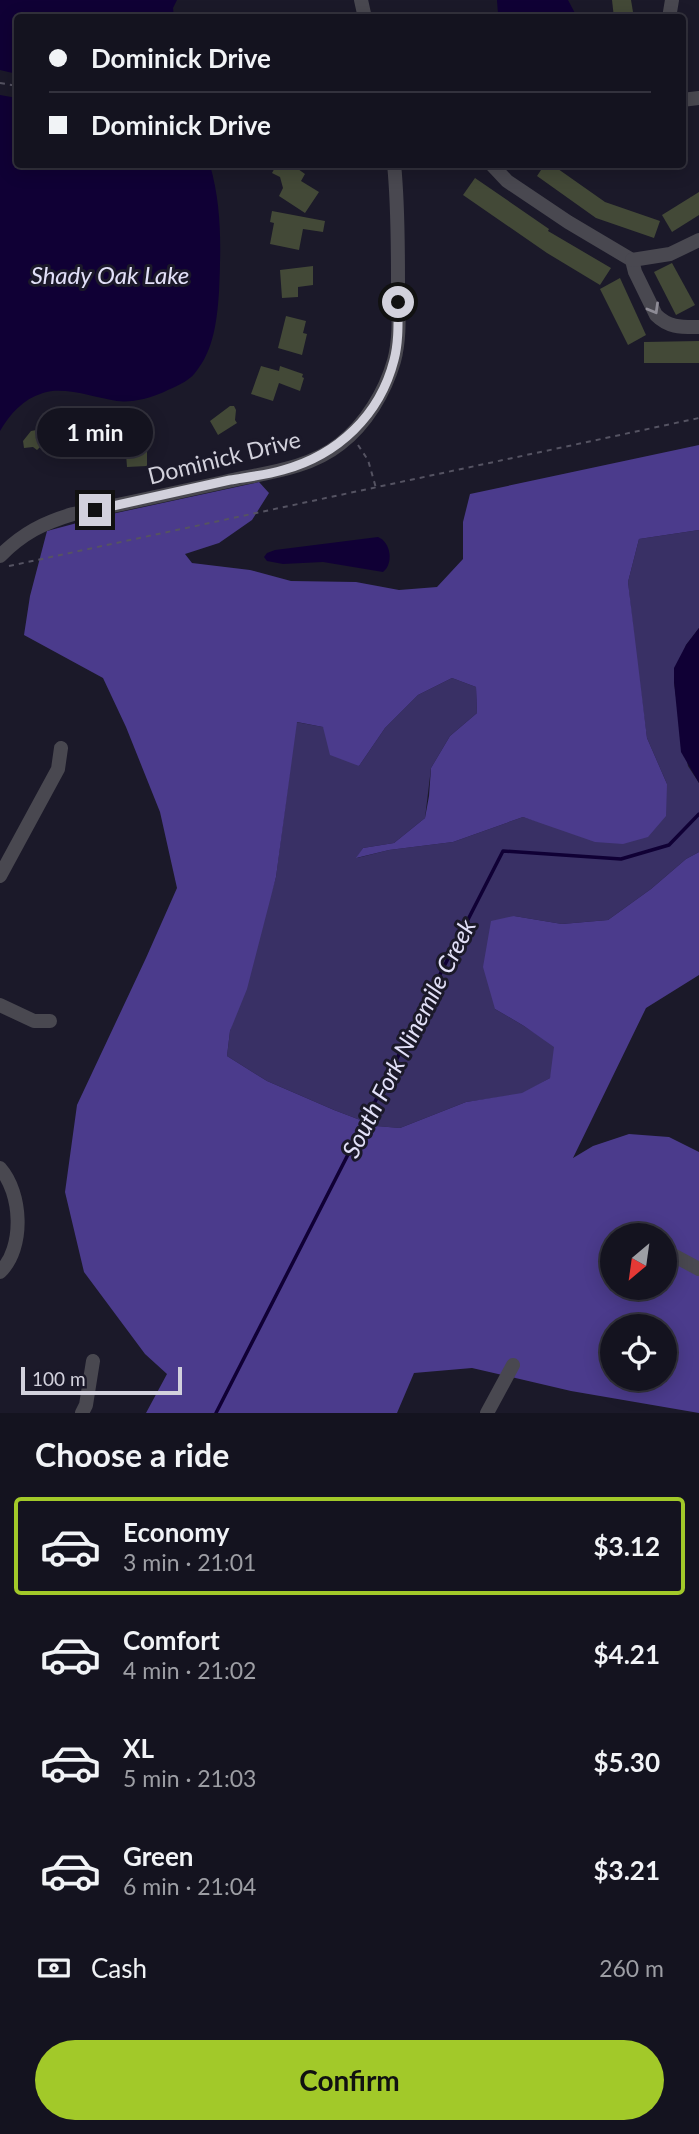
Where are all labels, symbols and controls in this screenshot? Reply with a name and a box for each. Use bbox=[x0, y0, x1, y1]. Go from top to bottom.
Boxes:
text: Dominick Drive bbox=[91, 42, 271, 74]
text: Dominick Drive bbox=[91, 109, 271, 141]
water label: Shady Oak Lake bbox=[31, 260, 189, 289]
route start bbox=[382, 286, 414, 318]
one-way arrow bbox=[645, 301, 658, 314]
callout: 1 min bbox=[37, 408, 153, 458]
text: 1 min bbox=[66, 418, 124, 446]
street label: Dominick Drive bbox=[145, 424, 303, 490]
route end bbox=[79, 494, 111, 526]
water label: South Fork Ninemile Creek bbox=[335, 913, 481, 1162]
north arrow bbox=[600, 1223, 677, 1300]
map controls bbox=[600, 1223, 677, 1391]
button: locate bbox=[600, 1314, 677, 1391]
scale bar bbox=[21, 1364, 182, 1396]
text: 100 m bbox=[32, 1367, 86, 1390]
text: Choose a ride bbox=[35, 1435, 229, 1474]
icon: car bbox=[39, 1515, 102, 1578]
text: Economy bbox=[123, 1516, 229, 1548]
text: $3.12 bbox=[594, 1530, 660, 1562]
text: 3 min · 21:01 bbox=[123, 1548, 256, 1576]
icon: car bbox=[39, 1623, 102, 1686]
text: Comfort bbox=[123, 1624, 220, 1656]
text: $4.21 bbox=[594, 1638, 660, 1670]
text: 4 min · 21:02 bbox=[123, 1656, 256, 1684]
icon: car bbox=[39, 1731, 102, 1794]
text: XL bbox=[123, 1732, 154, 1764]
text: $5.30 bbox=[594, 1746, 660, 1778]
text: 5 min · 21:03 bbox=[123, 1764, 256, 1792]
icon: car bbox=[39, 1839, 102, 1902]
text: Green bbox=[123, 1840, 193, 1872]
text: $3.21 bbox=[594, 1854, 660, 1886]
text: 6 min · 21:04 bbox=[123, 1872, 256, 1900]
icon: cash bbox=[35, 1949, 73, 1987]
text: Cash bbox=[91, 1952, 147, 1984]
text: 260 m bbox=[599, 1954, 664, 1982]
button: Confirm bbox=[35, 2040, 664, 2120]

